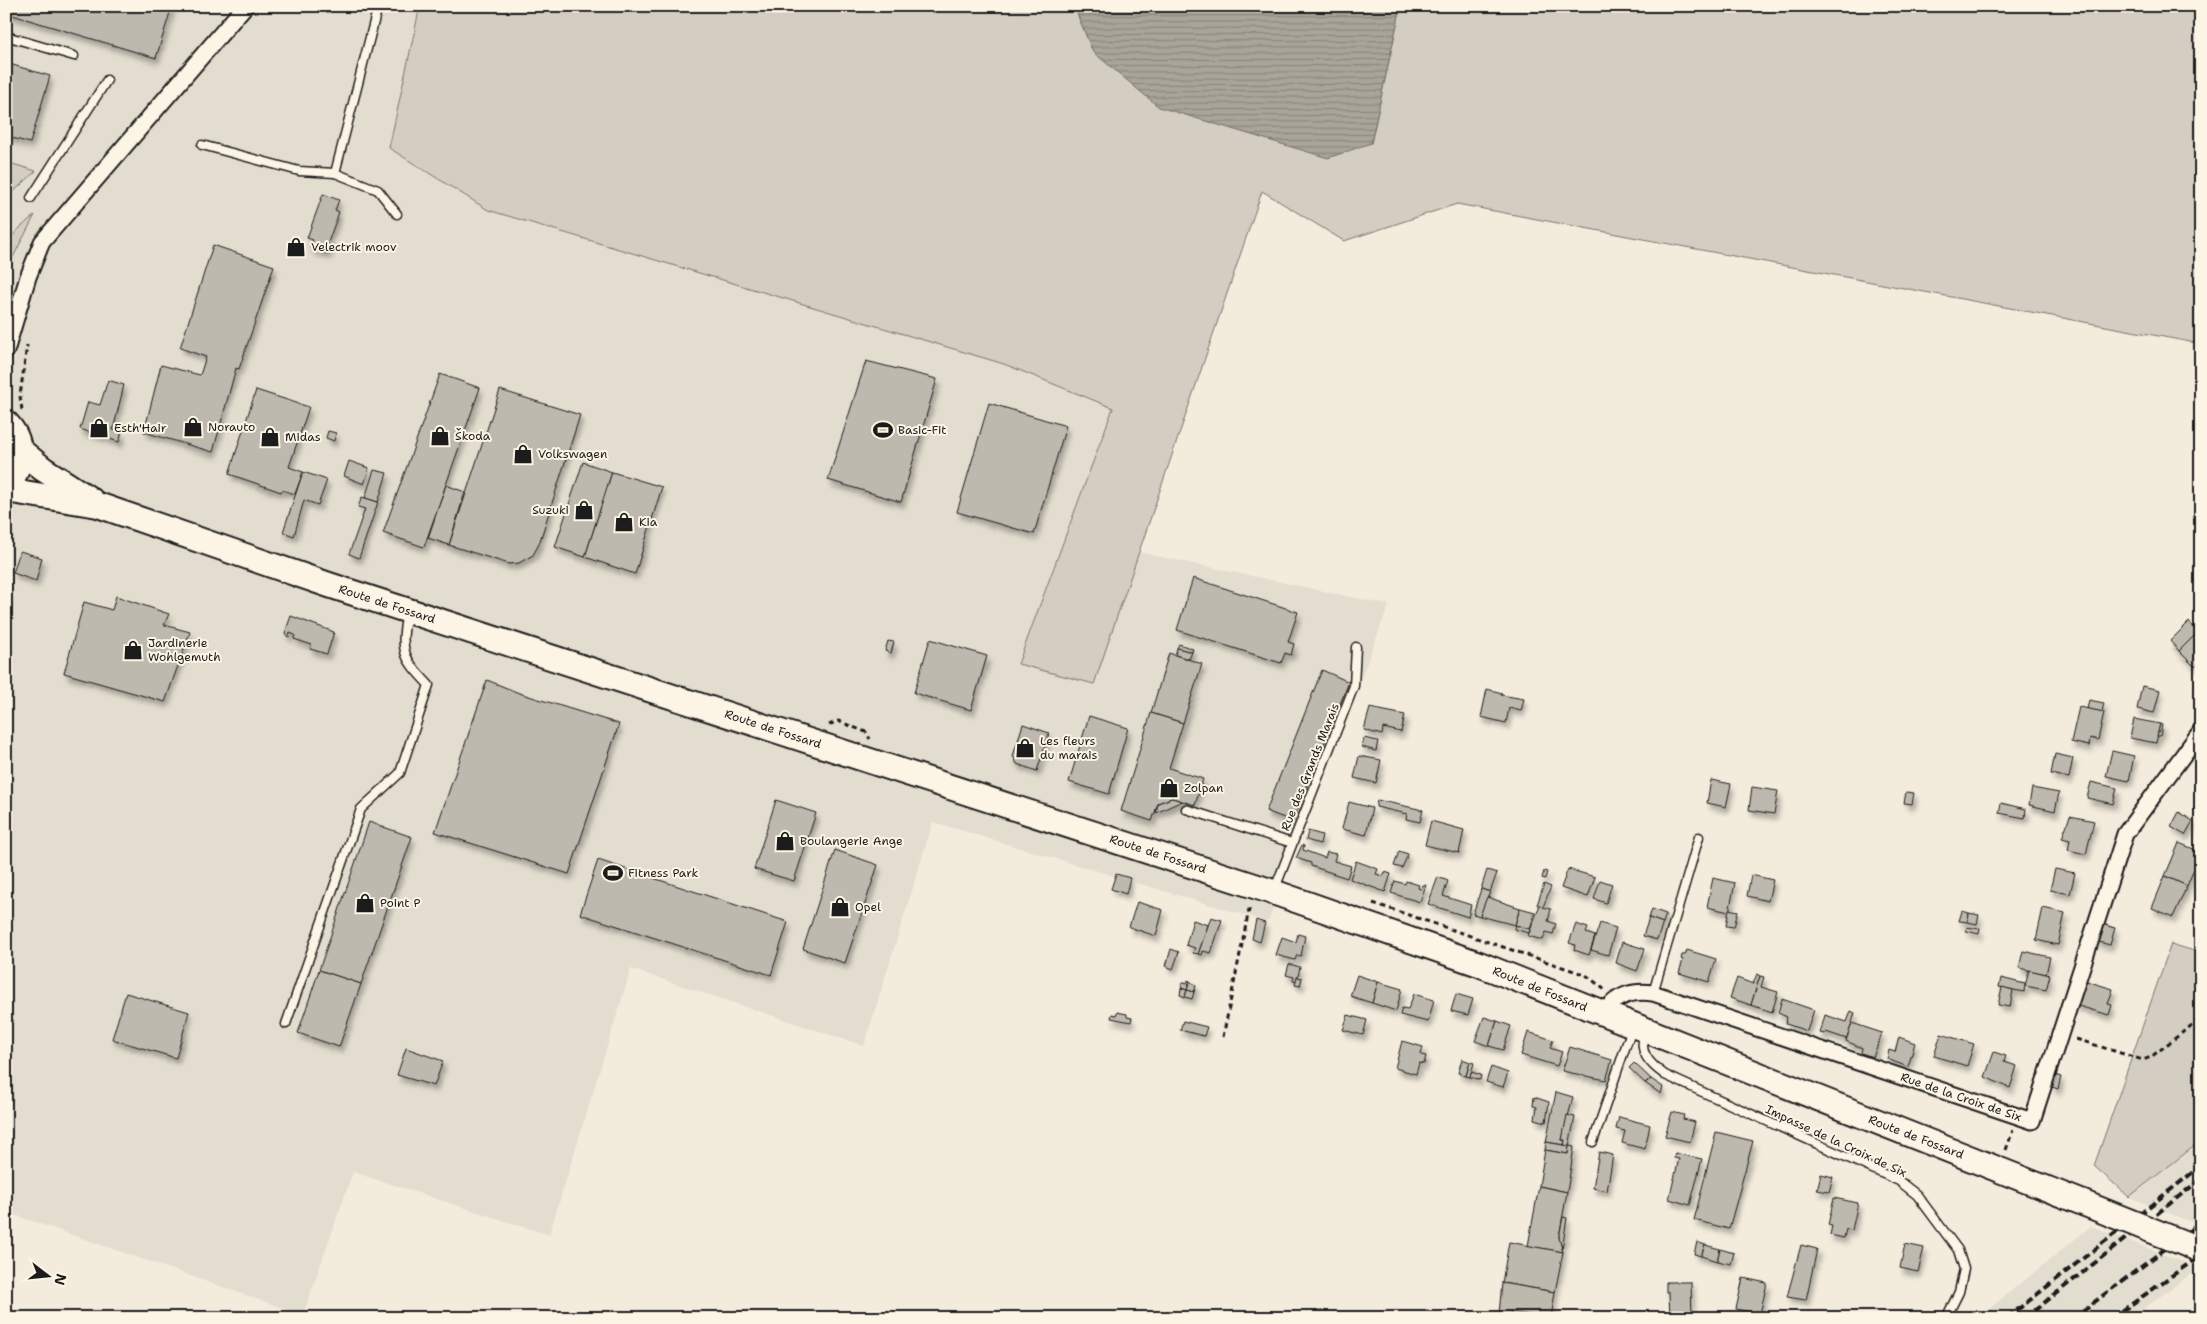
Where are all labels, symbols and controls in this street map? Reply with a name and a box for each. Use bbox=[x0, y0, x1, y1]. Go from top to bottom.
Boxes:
shop icon: Velectrik moov bbox=[285, 236, 307, 258]
place label: Velectrik moov bbox=[311, 239, 397, 255]
shop icon: Norauto bbox=[182, 416, 204, 438]
shop icon: Esth'Hair bbox=[88, 417, 110, 439]
place label: Norauto bbox=[208, 419, 255, 435]
sports icon: Basic-Fit bbox=[872, 419, 894, 441]
place label: Esth'Hair bbox=[114, 420, 167, 436]
place label: Basic-Fit bbox=[898, 422, 947, 438]
shop icon: Škoda bbox=[429, 425, 451, 447]
shop icon: Midas bbox=[259, 426, 281, 448]
place label: Škoda bbox=[455, 428, 491, 444]
place label: Midas bbox=[285, 429, 321, 445]
shop icon: Volkswagen bbox=[512, 443, 534, 465]
place label: Volkswagen bbox=[538, 446, 607, 462]
shop icon: Suzuki bbox=[573, 499, 595, 521]
place label: Suzuki bbox=[532, 502, 569, 518]
shop icon: Kia bbox=[613, 511, 635, 533]
place label: Kia bbox=[639, 514, 658, 530]
street label: Route de Fossard bbox=[336, 581, 438, 627]
place label: Jardinerie Wohlgemuth bbox=[148, 635, 221, 665]
shop icon: Jardinerie Wohlgemuth bbox=[122, 639, 144, 661]
street label: Rue des Grands Marais bbox=[1277, 701, 1343, 833]
street label: Route de Fossard bbox=[722, 706, 824, 752]
place label: Les fleurs du marais bbox=[1040, 733, 1097, 763]
shop icon: Les fleurs du marais bbox=[1014, 737, 1036, 759]
shop icon: Zolpan bbox=[1158, 777, 1180, 799]
place label: Zolpan bbox=[1184, 780, 1223, 796]
shop icon: Boulangerie Ange bbox=[774, 830, 796, 852]
street label: Route de Fossard bbox=[1107, 831, 1209, 877]
place label: Boulangerie Ange bbox=[800, 833, 903, 849]
sports icon: Fitness Park bbox=[602, 862, 624, 884]
place label: Fitness Park bbox=[628, 865, 698, 881]
shop icon: Point P bbox=[354, 892, 376, 914]
place label: Point P bbox=[380, 895, 421, 911]
shop icon: Opel bbox=[829, 896, 851, 918]
place label: Opel bbox=[855, 899, 881, 915]
street label: Route de Fossard bbox=[1490, 963, 1590, 1016]
street label: Rue de la Croix de Six bbox=[1898, 1069, 2024, 1125]
street label: Impasse de la Croix de Six bbox=[1763, 1101, 1909, 1181]
street label: Route de Fossard bbox=[1866, 1111, 1966, 1163]
north arrow bbox=[22, 1252, 72, 1302]
text: N bbox=[50, 1272, 71, 1287]

